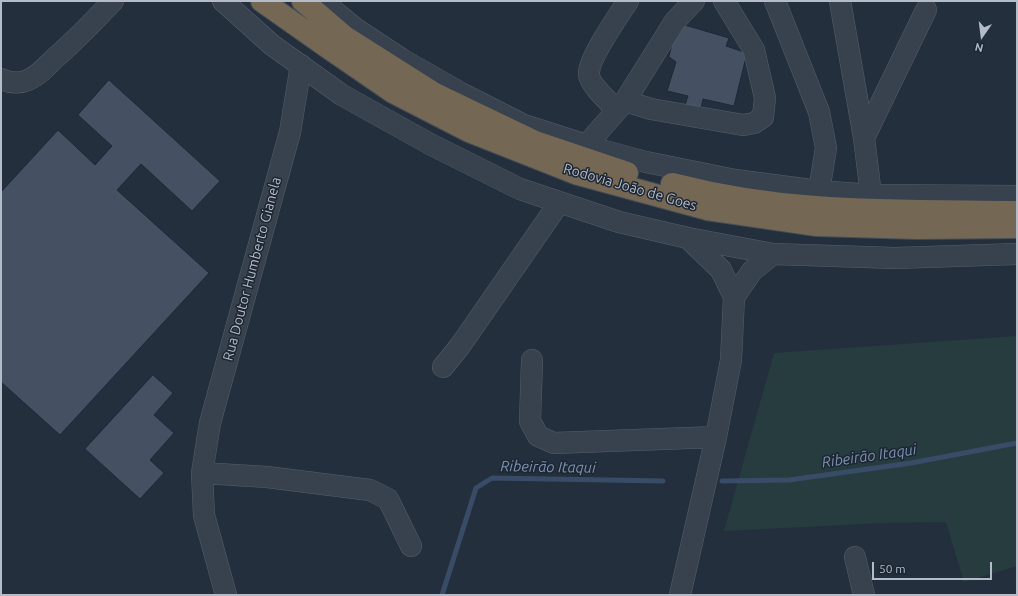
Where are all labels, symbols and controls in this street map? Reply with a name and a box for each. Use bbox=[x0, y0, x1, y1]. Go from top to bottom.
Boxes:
north arrow bbox=[962, 16, 1002, 56]
text: N bbox=[974, 41, 985, 54]
street label: Rodovia João de Goes bbox=[561, 160, 699, 214]
street label: Rua Doutor Humberto Gianela bbox=[219, 175, 285, 363]
water label: Ribeirão Itaqui bbox=[820, 440, 918, 472]
water label: Ribeirão Itaqui bbox=[500, 457, 596, 477]
scale bar bbox=[874, 554, 994, 580]
text: 50 m bbox=[879, 562, 906, 575]

